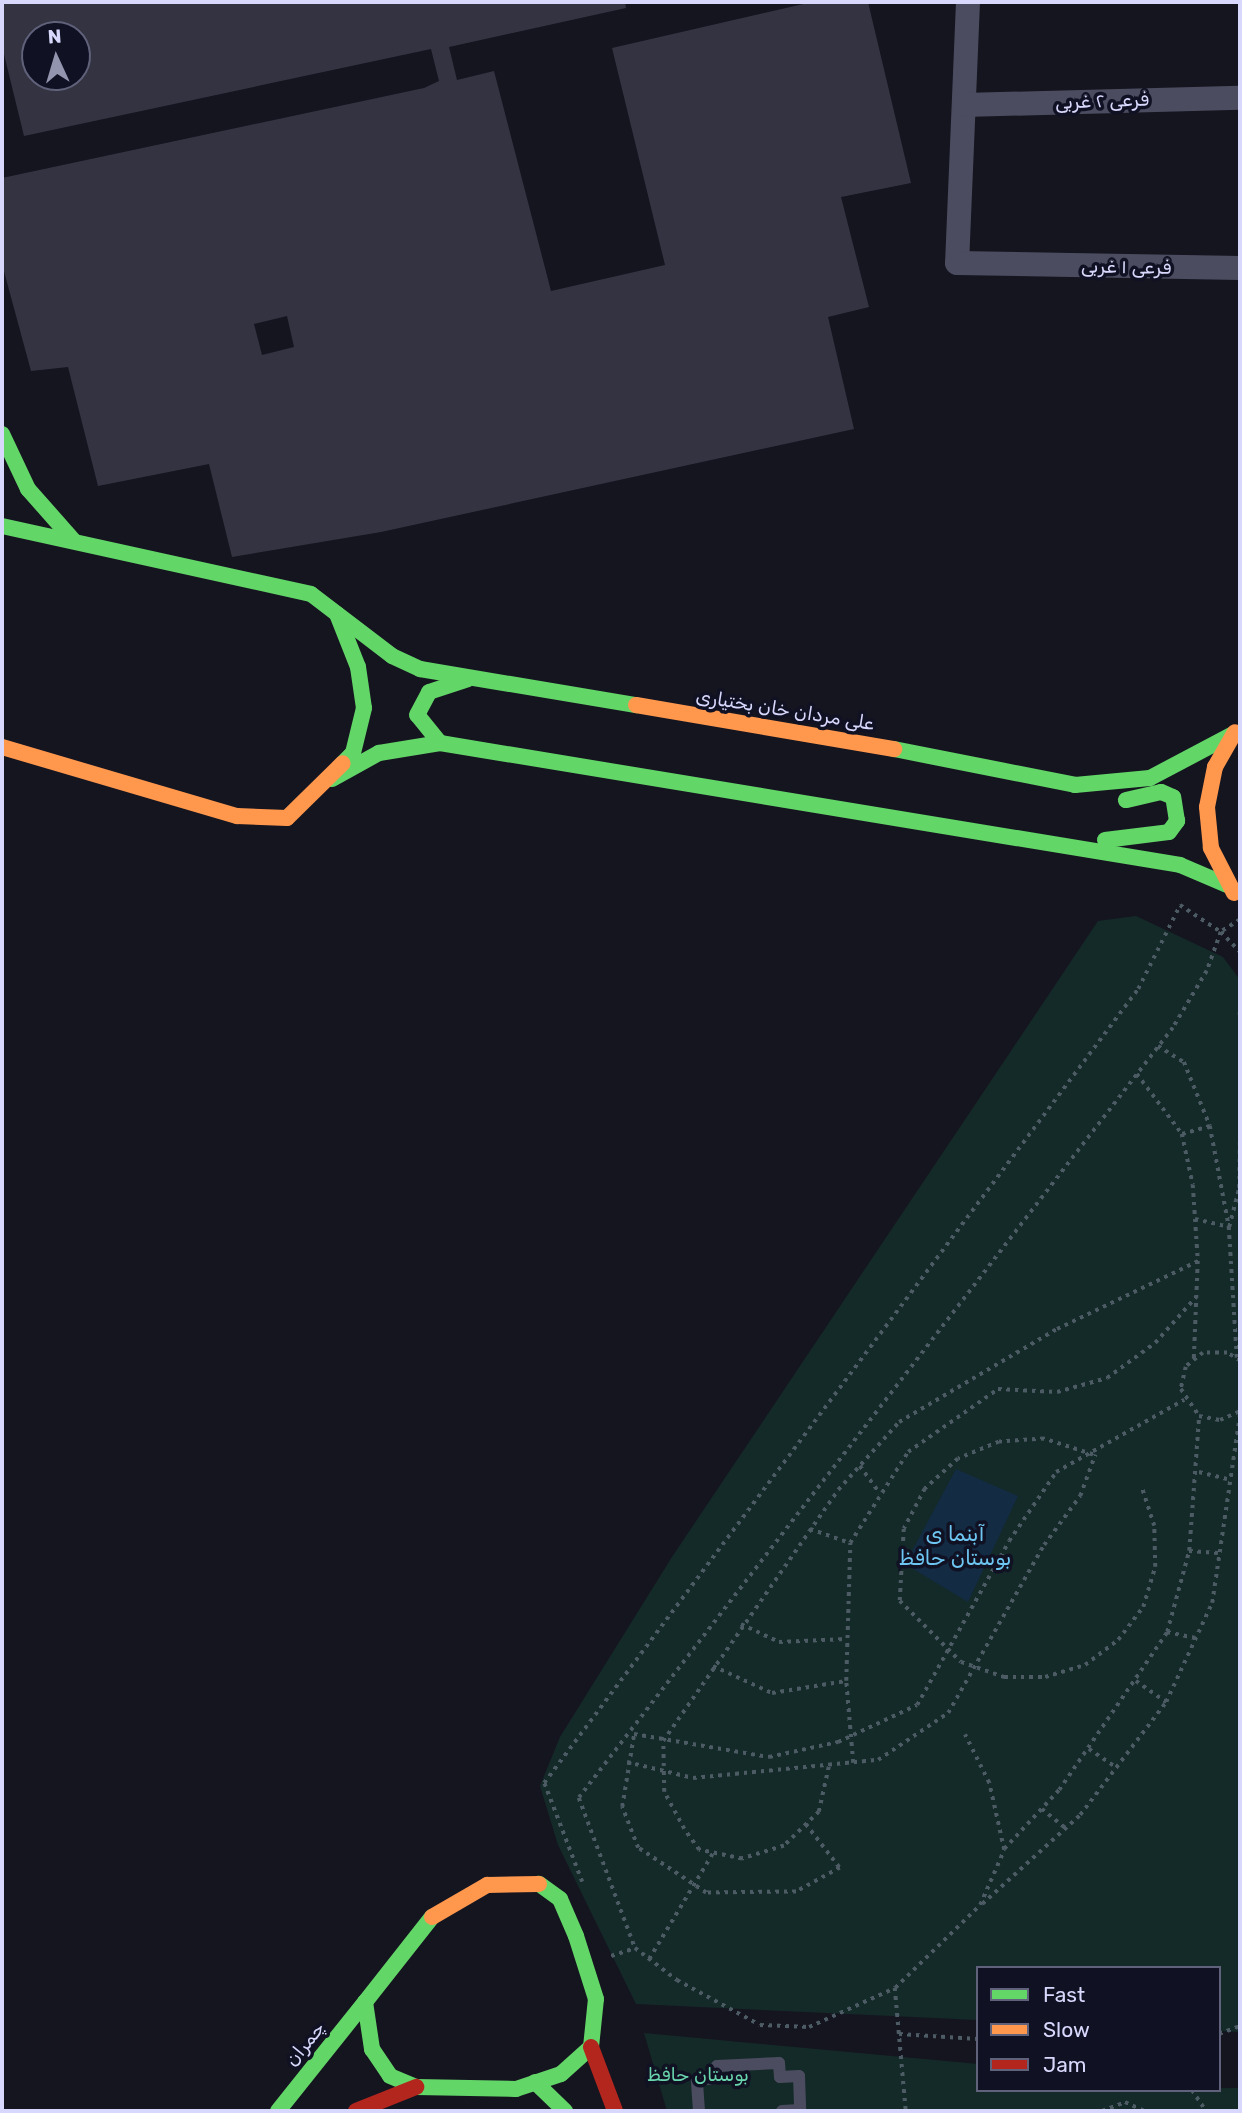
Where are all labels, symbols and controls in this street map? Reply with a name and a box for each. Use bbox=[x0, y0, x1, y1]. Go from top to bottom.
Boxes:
north arrow bbox=[21, 21, 91, 91]
text: N bbox=[47, 25, 62, 48]
street label: فرعی ۲ غربی bbox=[1055, 88, 1149, 114]
street label: فرعی ۱ غربی bbox=[1081, 255, 1171, 279]
street label: علی مردان خان بختیاری bbox=[694, 685, 876, 735]
water label: آبنما ی بوستان حافظ bbox=[899, 1521, 1011, 1571]
legend bbox=[976, 1966, 1221, 2092]
text: Fast bbox=[1043, 1982, 1085, 2007]
street label: چمران bbox=[280, 2017, 330, 2071]
text: Slow bbox=[1043, 2017, 1090, 2042]
text: Jam bbox=[1043, 2052, 1087, 2077]
park label: بوستان حافظ bbox=[647, 2064, 749, 2086]

